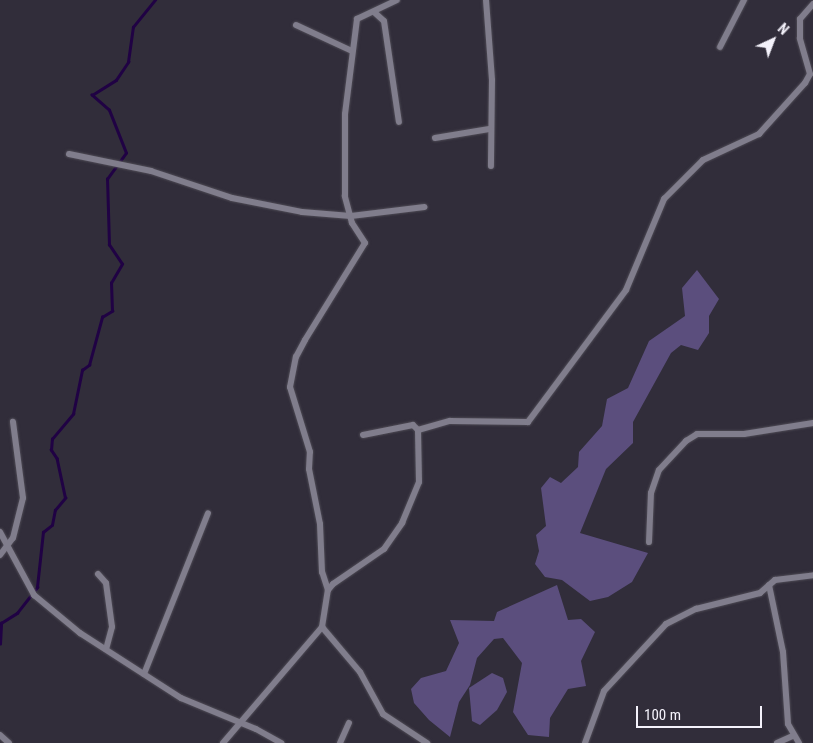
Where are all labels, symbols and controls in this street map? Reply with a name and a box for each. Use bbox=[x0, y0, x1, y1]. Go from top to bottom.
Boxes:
north arrow bbox=[748, 15, 798, 65]
text: N bbox=[775, 20, 792, 38]
scale bar bbox=[638, 696, 764, 728]
text: 100 m bbox=[644, 706, 681, 724]

